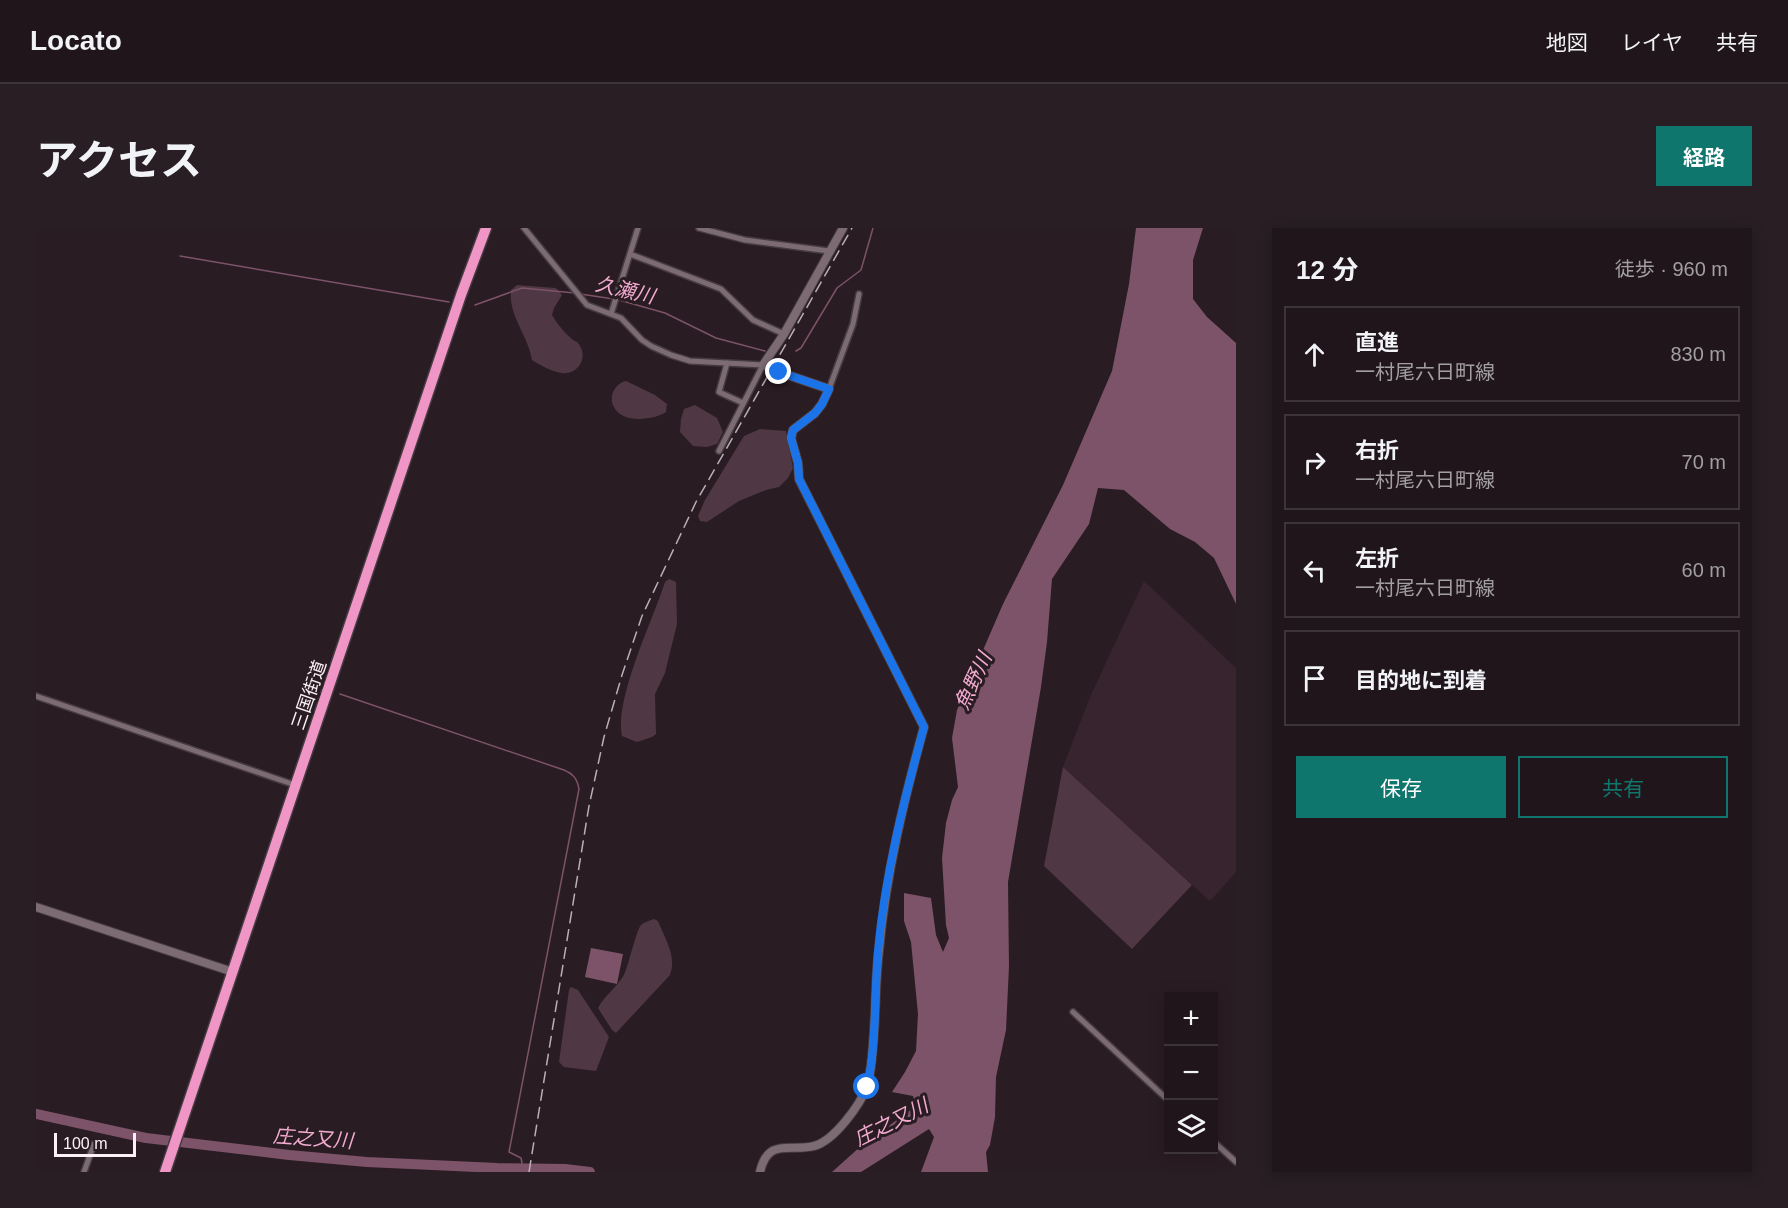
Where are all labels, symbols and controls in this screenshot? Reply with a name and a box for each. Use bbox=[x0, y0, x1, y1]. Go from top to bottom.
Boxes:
text: Locato bbox=[30, 25, 122, 56]
text: 地図 bbox=[1546, 31, 1588, 54]
text: レイヤ bbox=[1621, 31, 1683, 54]
text: 共有 bbox=[1716, 31, 1758, 54]
button: 経路 bbox=[1656, 126, 1752, 186]
text: アクセス bbox=[36, 137, 202, 184]
text: 12 分 bbox=[1296, 255, 1358, 285]
text: 徒歩 · 960 m bbox=[1615, 258, 1728, 280]
water label: 久瀬川 bbox=[593, 273, 659, 308]
text: 直進 bbox=[1355, 330, 1399, 355]
icon: ahead bbox=[1298, 338, 1331, 371]
text: 830 m bbox=[1670, 343, 1726, 365]
route end bbox=[765, 358, 791, 384]
text: 一村尾六日町線 bbox=[1355, 361, 1495, 383]
text: 右折 bbox=[1355, 438, 1399, 463]
icon: right bbox=[1298, 446, 1331, 479]
text: 70 m bbox=[1682, 451, 1726, 473]
text: 一村尾六日町線 bbox=[1355, 469, 1495, 491]
text: 左折 bbox=[1355, 546, 1399, 571]
icon: left bbox=[1298, 554, 1331, 587]
text: 60 m bbox=[1682, 559, 1726, 581]
text: 一村尾六日町線 bbox=[1355, 577, 1495, 599]
water label: 魚野川 bbox=[950, 647, 996, 713]
street label: 三国街道 bbox=[288, 658, 330, 732]
icon: arrive bbox=[1298, 662, 1331, 695]
text: 目的地に到着 bbox=[1355, 668, 1487, 693]
button: 保存 bbox=[1296, 756, 1506, 818]
button: 共有 bbox=[1518, 756, 1728, 818]
map controls bbox=[1164, 992, 1218, 1154]
button: + bbox=[1164, 992, 1218, 1046]
button: − bbox=[1164, 1046, 1218, 1100]
route start bbox=[853, 1073, 879, 1099]
water label: 庄之又川 bbox=[850, 1093, 933, 1150]
button: layers bbox=[1164, 1100, 1218, 1154]
water label: 庄之又川 bbox=[272, 1124, 356, 1152]
scale bar bbox=[54, 1130, 136, 1158]
text: 100 m bbox=[63, 1135, 107, 1152]

